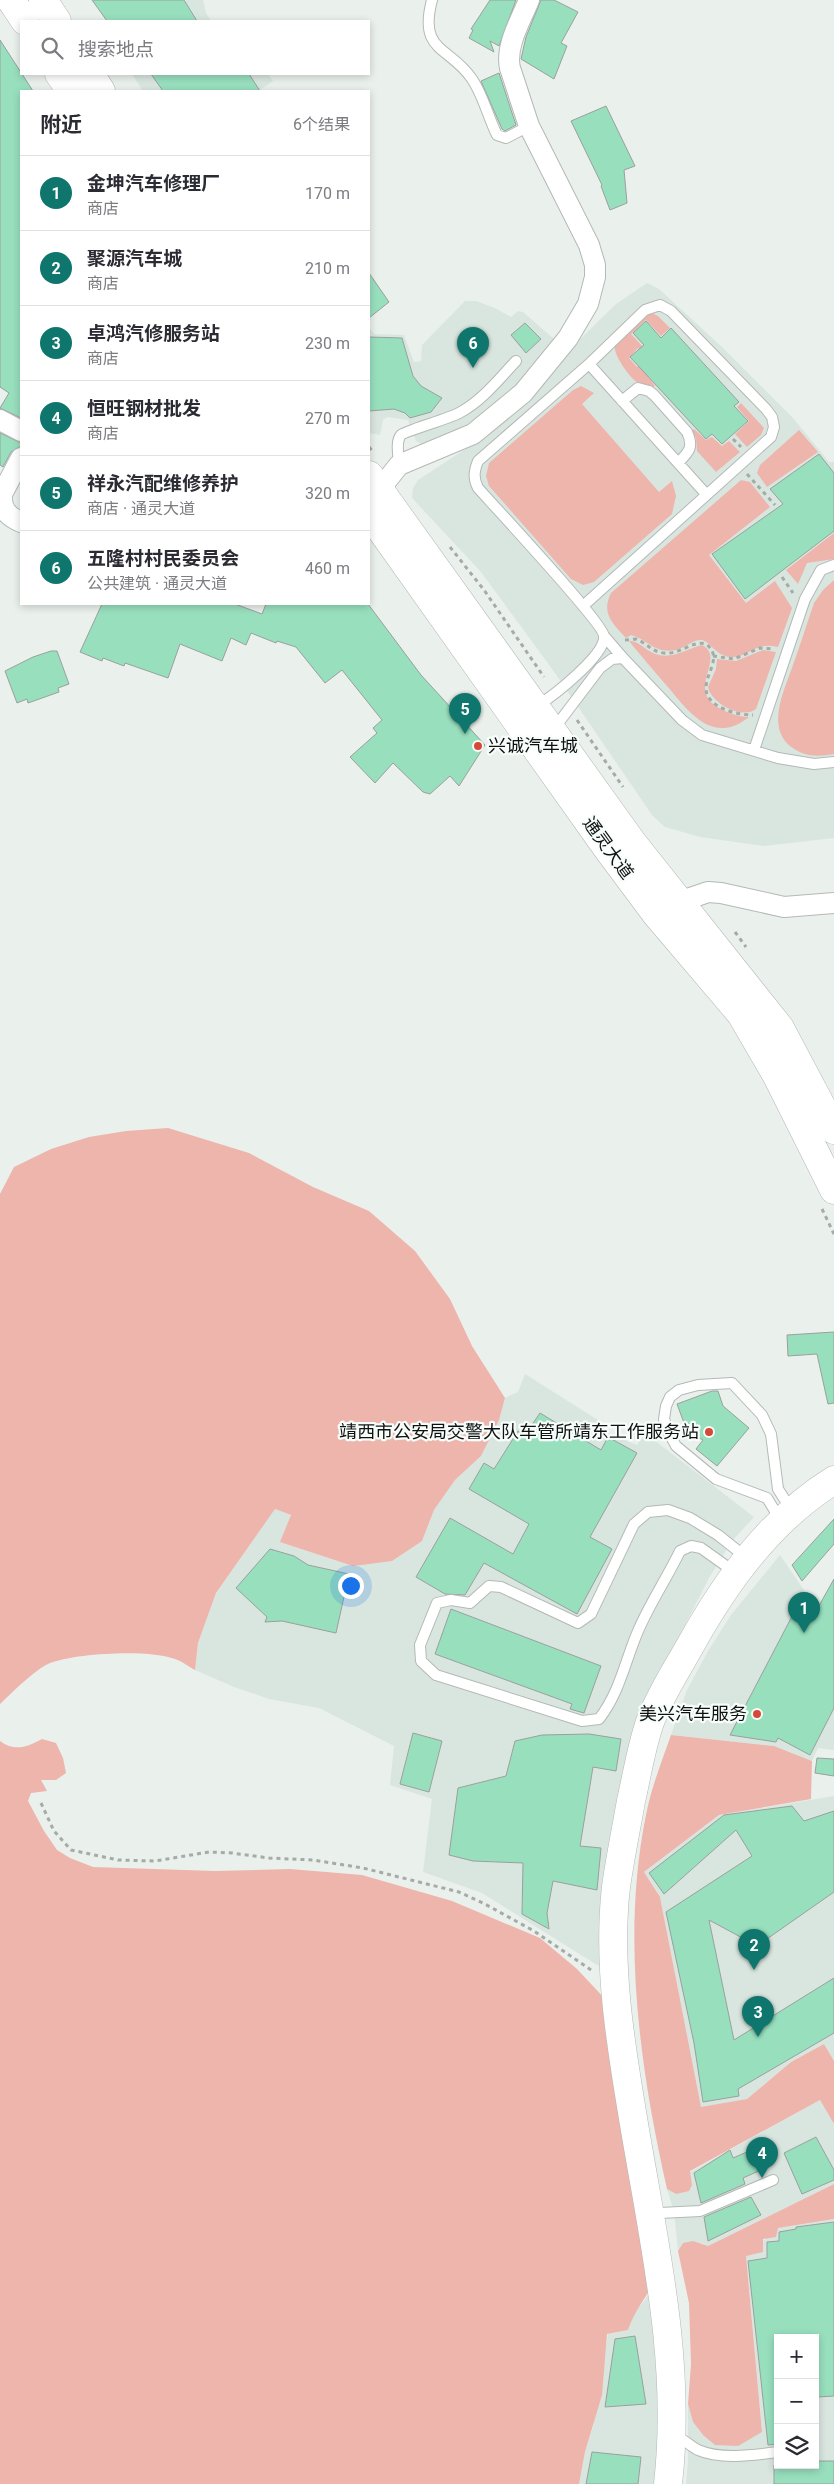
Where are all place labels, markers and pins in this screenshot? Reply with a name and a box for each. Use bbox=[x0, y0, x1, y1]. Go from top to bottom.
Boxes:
pin: 6 bbox=[457, 327, 489, 368]
pin: 5 bbox=[449, 693, 481, 734]
place label: 兴诚汽车城 bbox=[488, 735, 578, 756]
marker: 兴诚汽车城 bbox=[472, 740, 484, 752]
place label: 靖西市公安局交警大队车管所靖东工作服务站 bbox=[339, 1421, 699, 1442]
marker: 靖西市公安局交警大队车管所靖东工作服务站 bbox=[703, 1426, 715, 1438]
pin: 1 bbox=[788, 1592, 820, 1633]
place label: 美兴汽车服务 bbox=[639, 1703, 747, 1724]
marker: 美兴汽车服务 bbox=[751, 1708, 763, 1720]
pin: 2 bbox=[738, 1929, 770, 1970]
pin: 3 bbox=[742, 1996, 774, 2037]
pin: 4 bbox=[746, 2137, 778, 2178]

